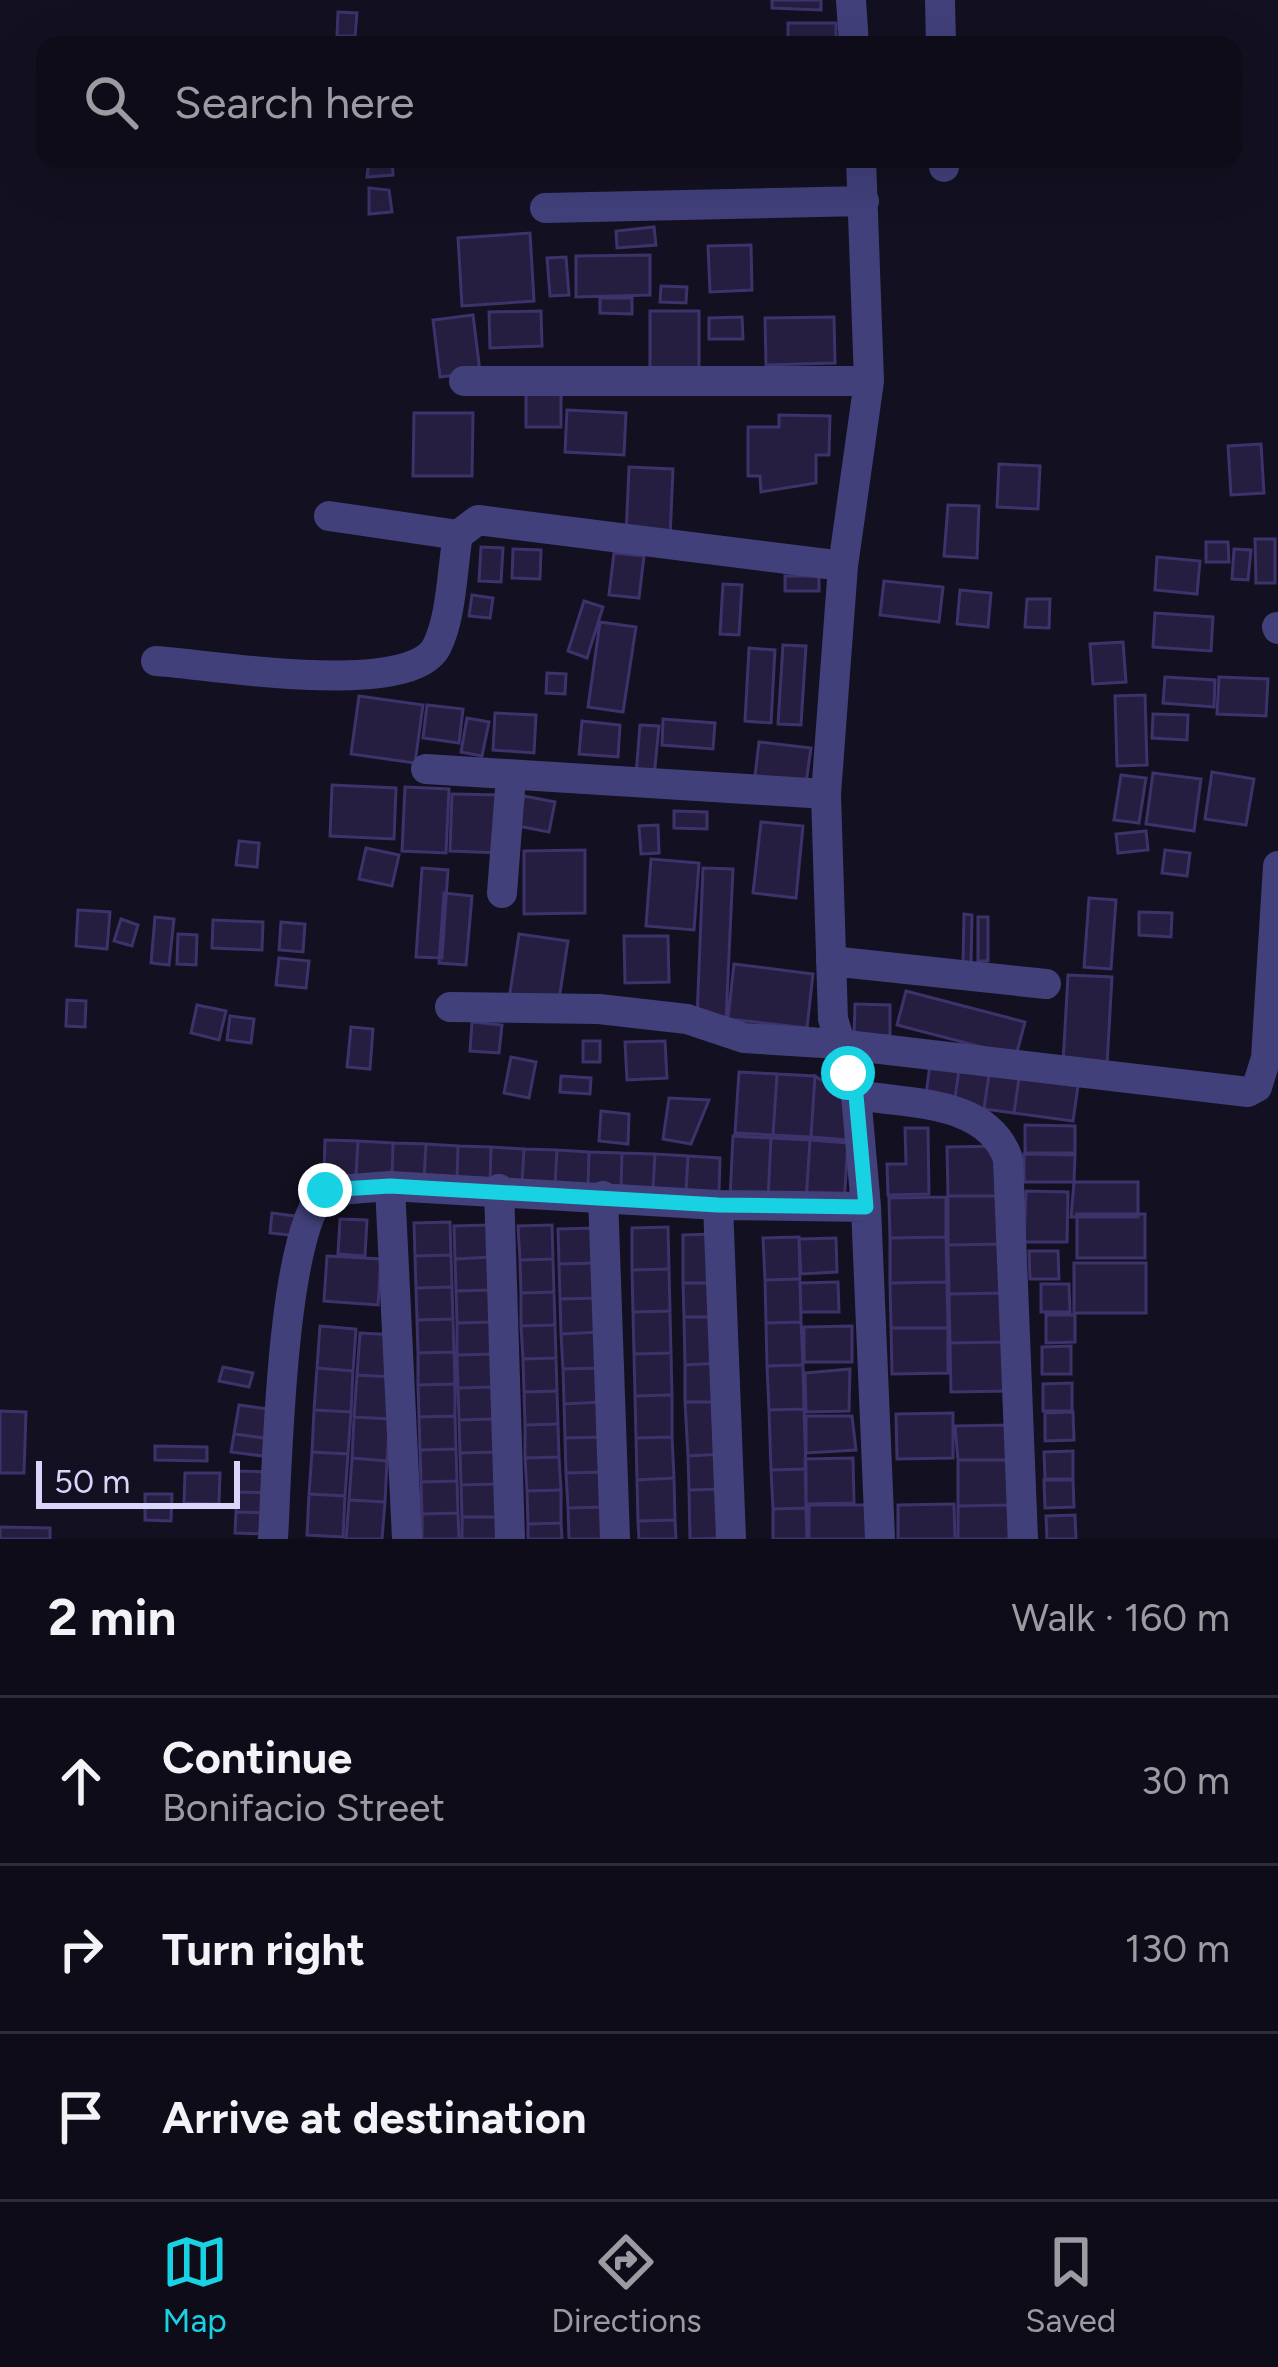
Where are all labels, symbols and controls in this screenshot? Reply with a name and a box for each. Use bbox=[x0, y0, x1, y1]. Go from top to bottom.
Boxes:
search box bbox=[36, 36, 1242, 168]
icon: search bbox=[78, 69, 144, 135]
text: Search here bbox=[174, 75, 414, 129]
route start bbox=[821, 1046, 875, 1100]
route end bbox=[298, 1163, 352, 1217]
scale bar bbox=[36, 1455, 240, 1508]
text: 50 m bbox=[54, 1462, 130, 1501]
text: 2 min bbox=[48, 1587, 176, 1648]
text: Walk · 160 m bbox=[1012, 1594, 1230, 1641]
text: Continue bbox=[162, 1730, 352, 1784]
icon: ahead bbox=[48, 1748, 114, 1814]
text: 30 m bbox=[1141, 1757, 1230, 1804]
text: Bonifacio Street bbox=[162, 1784, 445, 1831]
icon: right bbox=[48, 1916, 114, 1982]
text: Turn right bbox=[162, 1922, 365, 1976]
text: 130 m bbox=[1125, 1925, 1230, 1972]
icon: arrive bbox=[48, 2084, 114, 2150]
text: Arrive at destination bbox=[162, 2090, 586, 2144]
tab: Map bbox=[162, 2229, 228, 2340]
tab: Directions bbox=[551, 2229, 702, 2340]
tab: Saved bbox=[1025, 2229, 1116, 2340]

